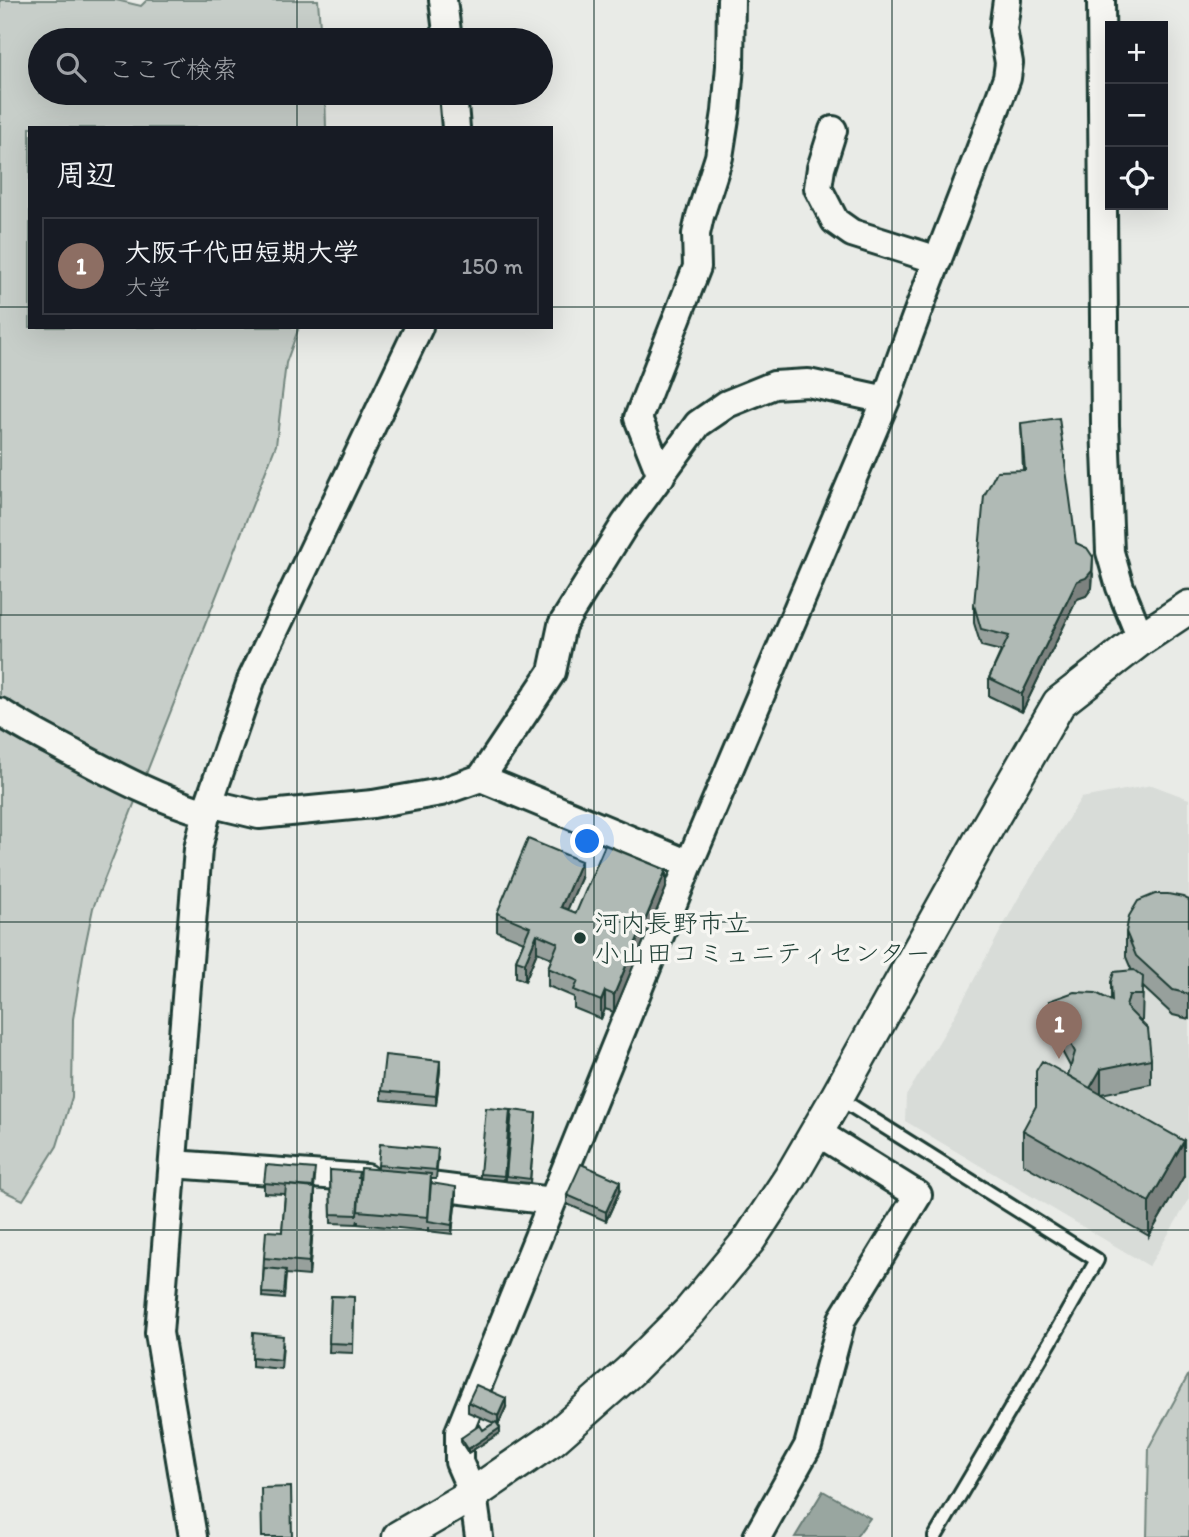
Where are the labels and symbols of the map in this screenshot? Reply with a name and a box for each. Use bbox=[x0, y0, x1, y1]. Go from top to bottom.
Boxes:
your location bbox=[570, 824, 604, 858]
place label: 河内長野市立 小山田コミュニティセンター bbox=[594, 907, 931, 969]
marker: 河内長野市立 小山田コミュニティセンター bbox=[572, 930, 588, 946]
pin: 1 bbox=[1036, 1001, 1082, 1059]

